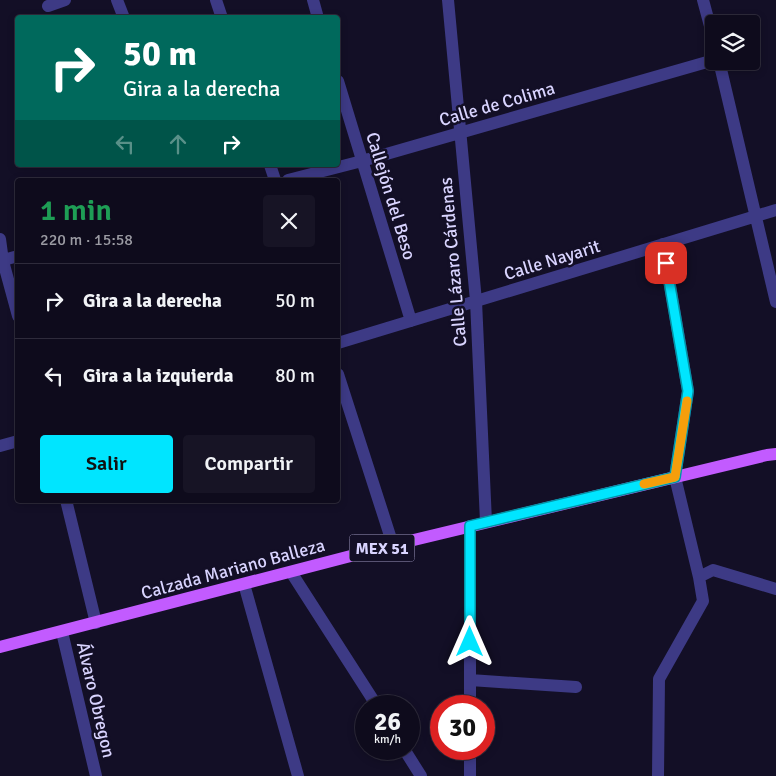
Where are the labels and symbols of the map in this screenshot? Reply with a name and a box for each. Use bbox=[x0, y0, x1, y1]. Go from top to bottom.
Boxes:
street label: Calle de Colima bbox=[437, 77, 557, 131]
street label: Callejón del Beso bbox=[361, 130, 421, 262]
street label: Calle Lázaro Cárdenas bbox=[435, 176, 471, 348]
street label: Calle Nayarit bbox=[501, 235, 603, 285]
pin bbox=[645, 242, 687, 284]
street label: Calzada Mariano Balleza bbox=[139, 534, 327, 604]
road number: MEX 51 bbox=[350, 534, 414, 562]
position arrow bbox=[443, 615, 495, 667]
street label: Álvaro Obregon bbox=[72, 640, 120, 760]
speed limit sign: 30 bbox=[430, 695, 495, 760]

